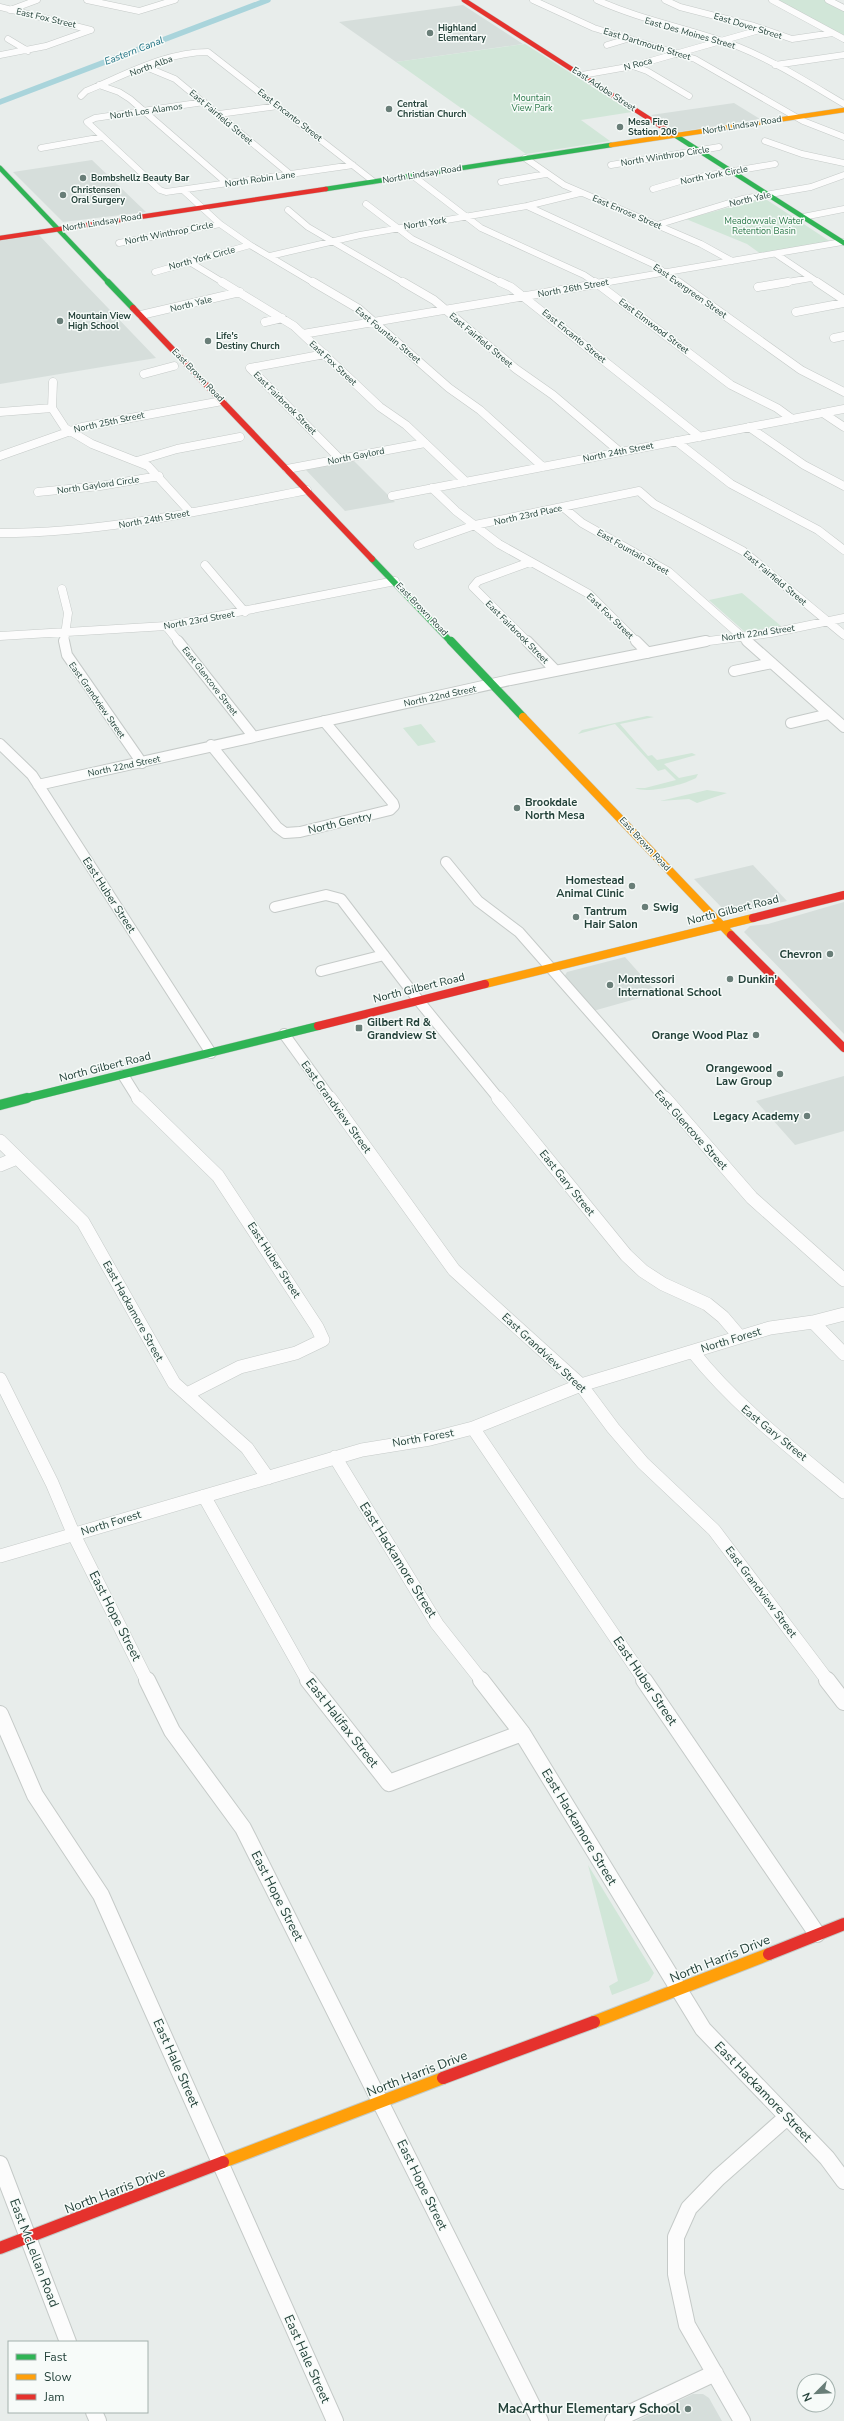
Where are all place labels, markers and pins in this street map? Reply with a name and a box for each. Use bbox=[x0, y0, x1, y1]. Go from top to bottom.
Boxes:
place label: Highland Elementary bbox=[438, 22, 486, 44]
marker: Highland Elementary bbox=[425, 28, 435, 38]
place label: Central Christian Church bbox=[397, 98, 466, 120]
marker: Central Christian Church bbox=[384, 104, 394, 114]
place label: Mesa Fire Station 206 bbox=[628, 116, 677, 138]
marker: Mesa Fire Station 206 bbox=[615, 122, 625, 132]
place label: Bombshellz Beauty Bar bbox=[91, 172, 190, 184]
marker: Bombshellz Beauty Bar bbox=[78, 173, 88, 183]
place label: Christensen Oral Surgery bbox=[71, 184, 125, 206]
marker: Christensen Oral Surgery bbox=[58, 190, 68, 200]
place label: Mountain View High School bbox=[68, 310, 131, 332]
marker: Mountain View High School bbox=[55, 316, 65, 326]
place label: Life's Destiny Church bbox=[216, 330, 280, 352]
marker: Life's Destiny Church bbox=[203, 336, 213, 346]
place label: Brookdale North Mesa bbox=[525, 795, 585, 823]
marker: Brookdale North Mesa bbox=[512, 803, 522, 813]
place label: Homestead Animal Clinic bbox=[556, 873, 625, 901]
marker: Homestead Animal Clinic bbox=[627, 881, 637, 891]
place label: Swig bbox=[653, 900, 679, 915]
marker: Swig bbox=[640, 902, 650, 912]
place label: Tantrum Hair Salon bbox=[584, 904, 638, 932]
marker: Tantrum Hair Salon bbox=[571, 912, 581, 922]
place label: Chevron bbox=[779, 947, 822, 962]
marker: Chevron bbox=[825, 949, 835, 959]
place label: Montessori International School bbox=[618, 972, 722, 1000]
place label: Dunkin' bbox=[738, 972, 777, 987]
marker: Dunkin' bbox=[725, 974, 735, 984]
marker: Montessori International School bbox=[605, 980, 615, 990]
place label: Gilbert Rd & Grandview St bbox=[367, 1015, 437, 1043]
marker: Gilbert Rd & Grandview St bbox=[354, 1023, 364, 1033]
place label: Orange Wood Plaz bbox=[651, 1028, 748, 1043]
marker: Orange Wood Plaz bbox=[751, 1030, 761, 1040]
place label: Orangewood Law Group bbox=[706, 1061, 772, 1089]
marker: Orangewood Law Group bbox=[775, 1069, 785, 1079]
place label: Legacy Academy bbox=[713, 1109, 799, 1124]
marker: Legacy Academy bbox=[802, 1111, 812, 1121]
place label: MacArthur Elementary School bbox=[498, 2400, 681, 2418]
marker: MacArthur Elementary School bbox=[683, 2404, 693, 2414]

